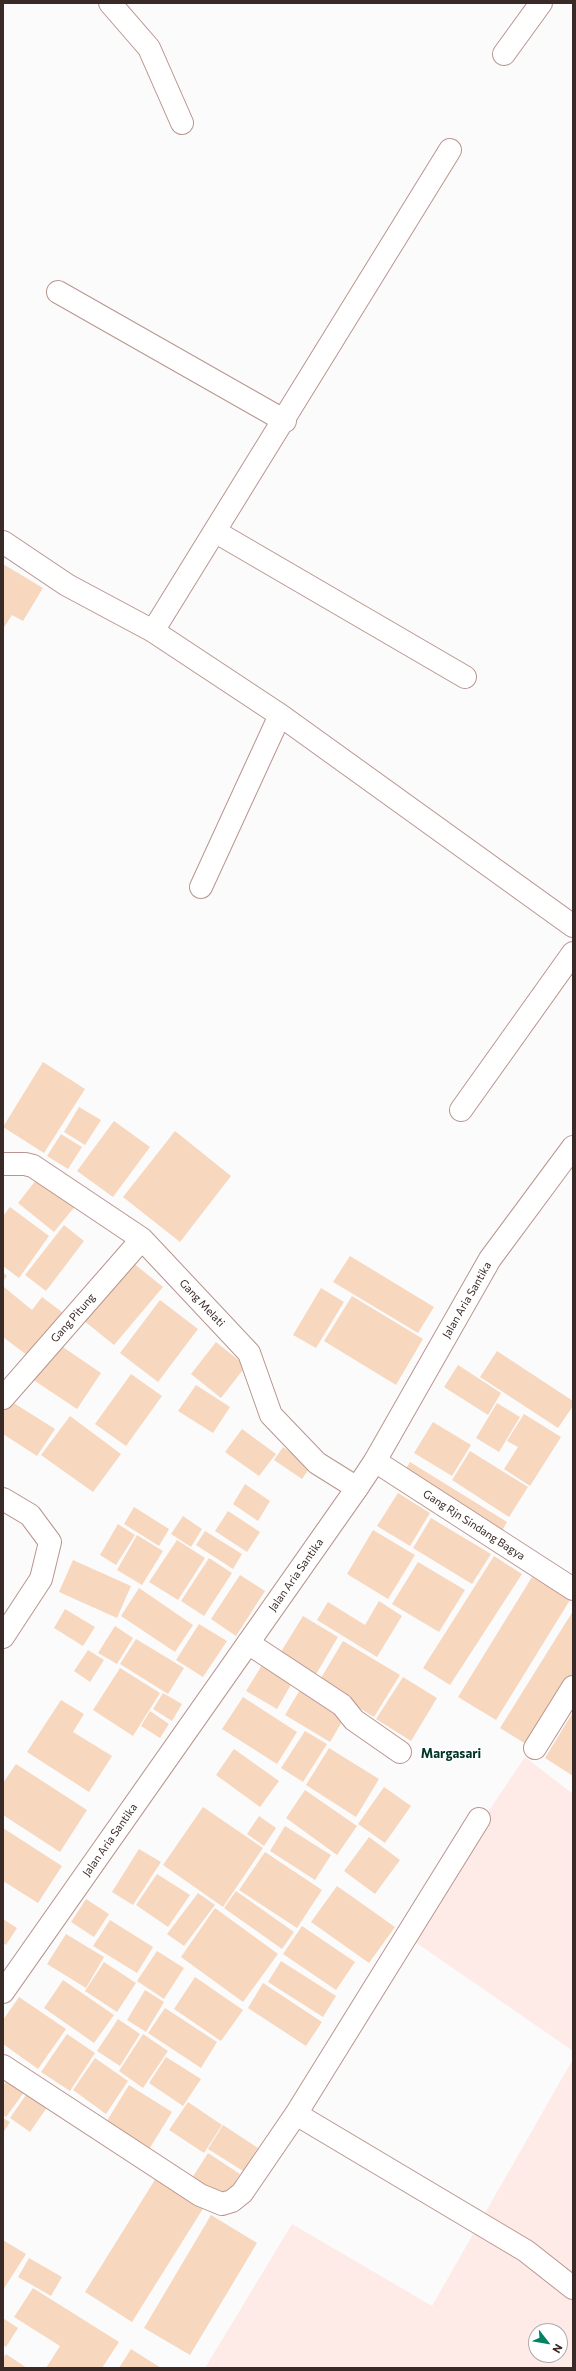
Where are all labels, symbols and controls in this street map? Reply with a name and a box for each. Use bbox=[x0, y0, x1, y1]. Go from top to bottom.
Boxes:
street label: Jalan Aria Santika bbox=[440, 1259, 494, 1341]
street label: Gang Melati bbox=[177, 1276, 227, 1330]
street label: Gang Pitung bbox=[48, 1291, 98, 1345]
street label: Gang Rjn Sindang Bagya bbox=[421, 1487, 527, 1563]
street label: Jalan Aria Santika bbox=[266, 1536, 326, 1614]
district label: Margasari bbox=[421, 1746, 481, 1762]
street label: Jalan Aria Santika bbox=[80, 1801, 140, 1879]
north arrow bbox=[528, 2323, 568, 2363]
text: N bbox=[550, 2342, 566, 2356]

